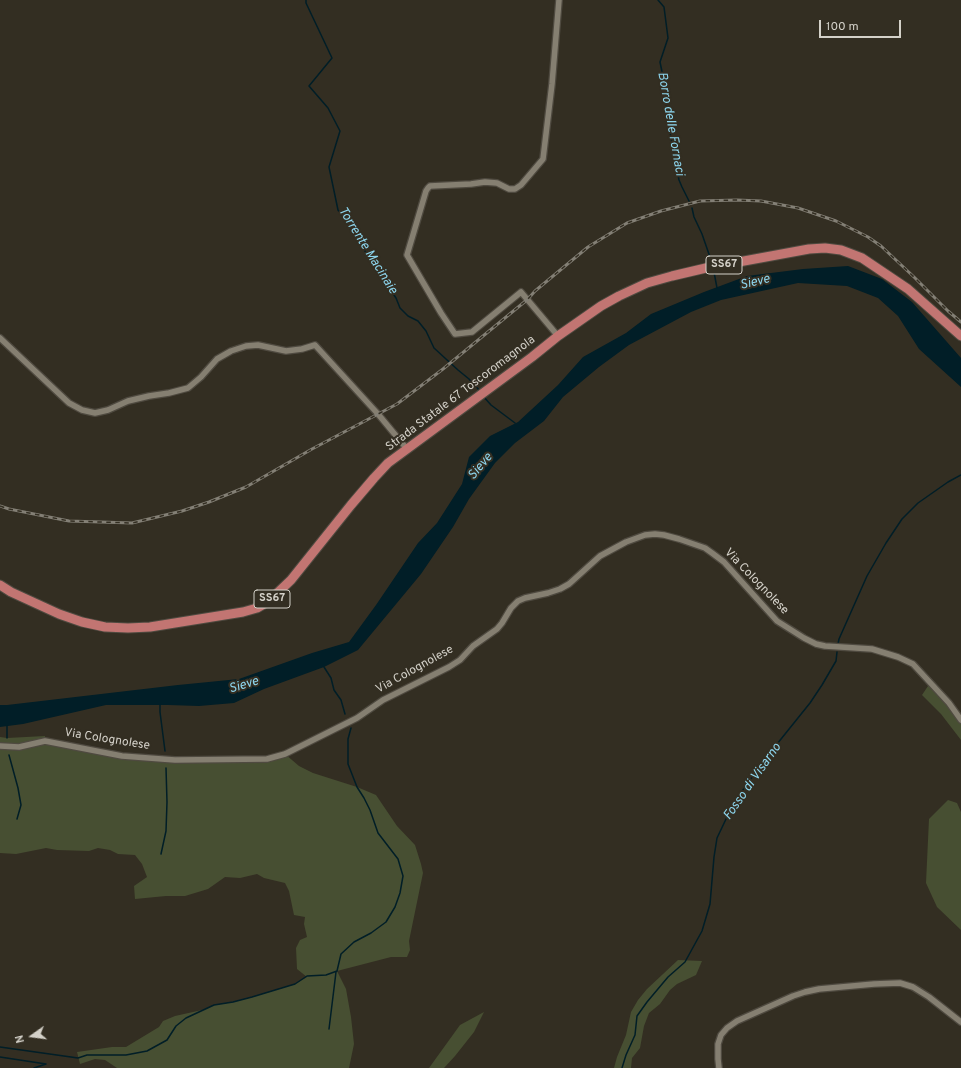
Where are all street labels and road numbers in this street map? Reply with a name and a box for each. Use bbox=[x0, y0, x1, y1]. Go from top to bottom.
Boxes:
road number: SS67 bbox=[706, 256, 742, 274]
street label: Strada Statale 67 Toscoromagnola bbox=[384, 333, 538, 455]
street label: Via Colognolese bbox=[721, 546, 791, 618]
road number: SS67 bbox=[254, 590, 290, 608]
street label: Via Colognolese bbox=[374, 643, 456, 697]
street label: Via Colognolese bbox=[63, 726, 151, 754]

